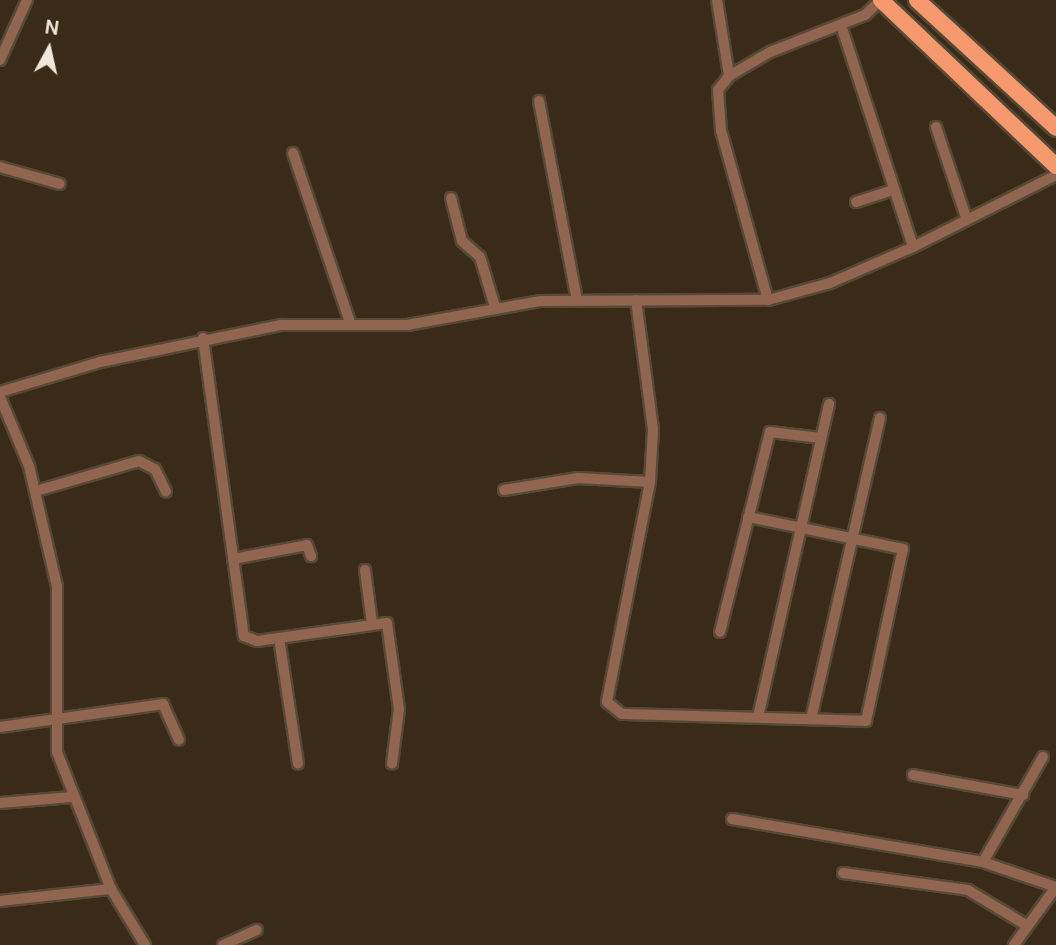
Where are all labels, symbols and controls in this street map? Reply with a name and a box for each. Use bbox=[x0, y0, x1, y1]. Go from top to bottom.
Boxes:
north arrow bbox=[14, 14, 84, 84]
text: N bbox=[43, 14, 61, 41]

